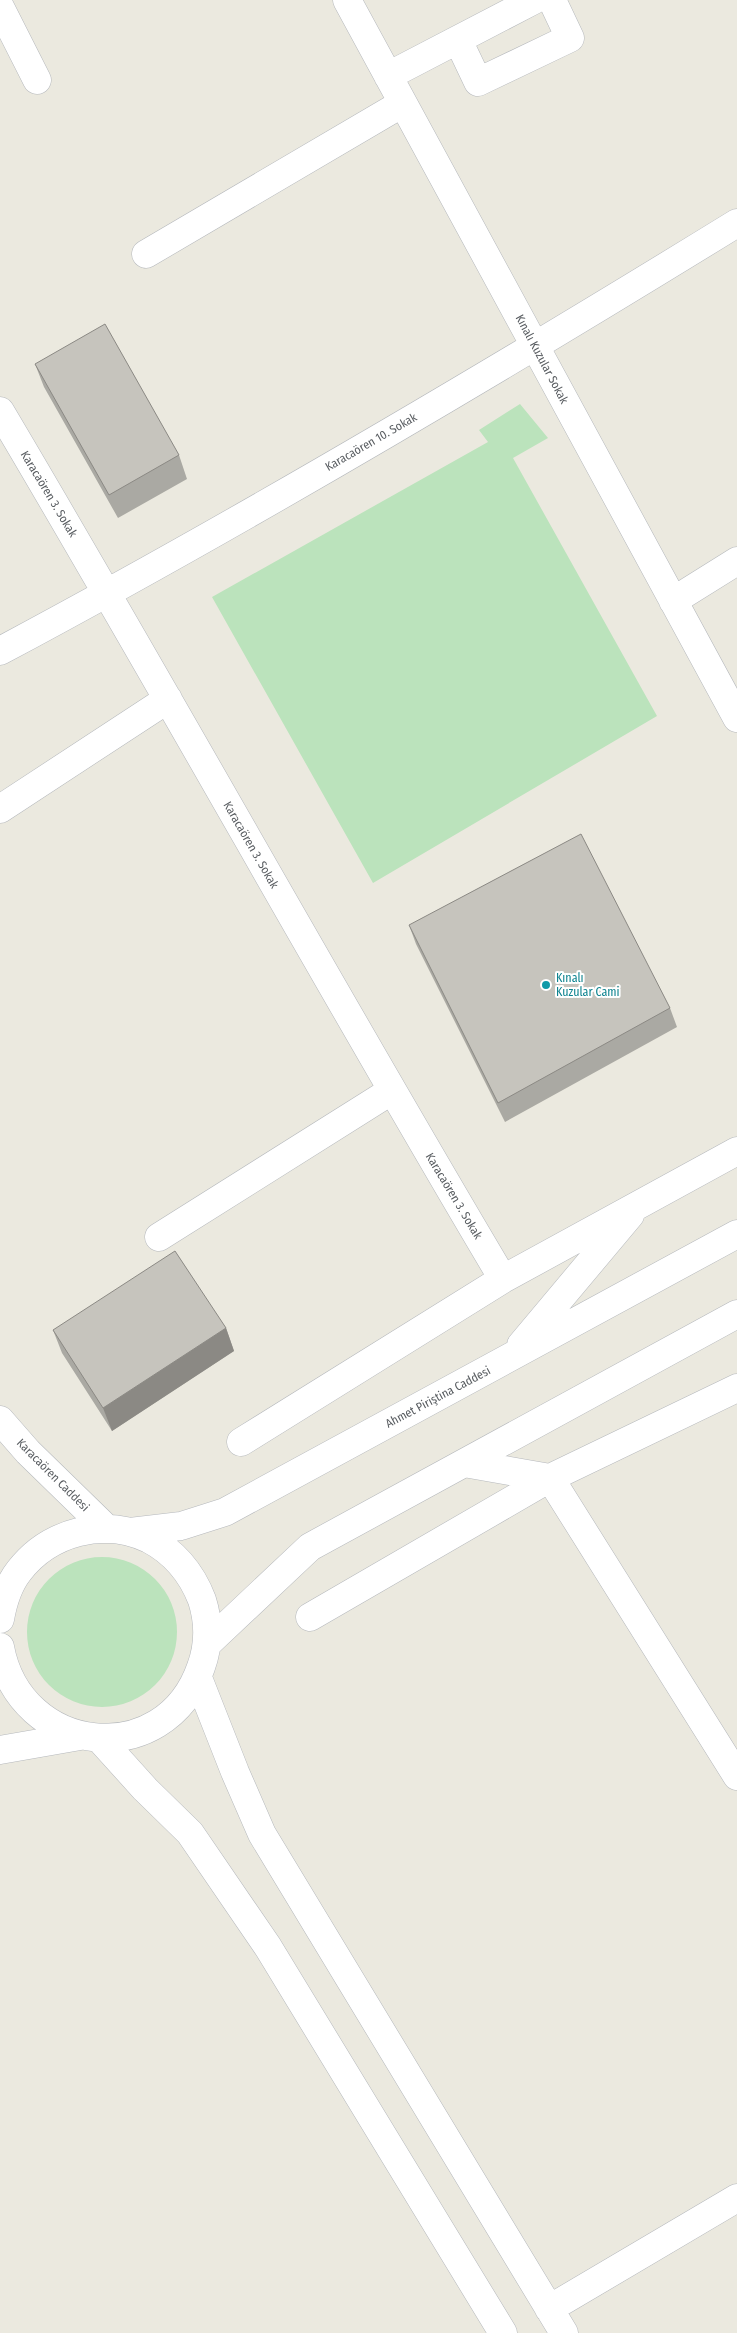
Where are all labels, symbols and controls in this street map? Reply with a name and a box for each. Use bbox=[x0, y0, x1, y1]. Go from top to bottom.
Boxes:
street label: Kınalı Kuzular Sokak bbox=[513, 312, 572, 406]
street label: Karacaören 10. Sokak bbox=[323, 410, 420, 474]
street label: Karacaören 3. Sokak bbox=[18, 448, 80, 540]
street label: Karacaören 3. Sokak bbox=[220, 799, 282, 891]
place label: Kınalı Kuzular Cami bbox=[556, 971, 620, 999]
marker: Kınalı Kuzular Cami bbox=[540, 979, 552, 991]
street label: Karacaören 3. Sokak bbox=[423, 1150, 485, 1242]
street label: Ahmet Piriştina Caddesi bbox=[383, 1363, 493, 1431]
street label: Karacaören Caddesi bbox=[14, 1436, 92, 1514]

